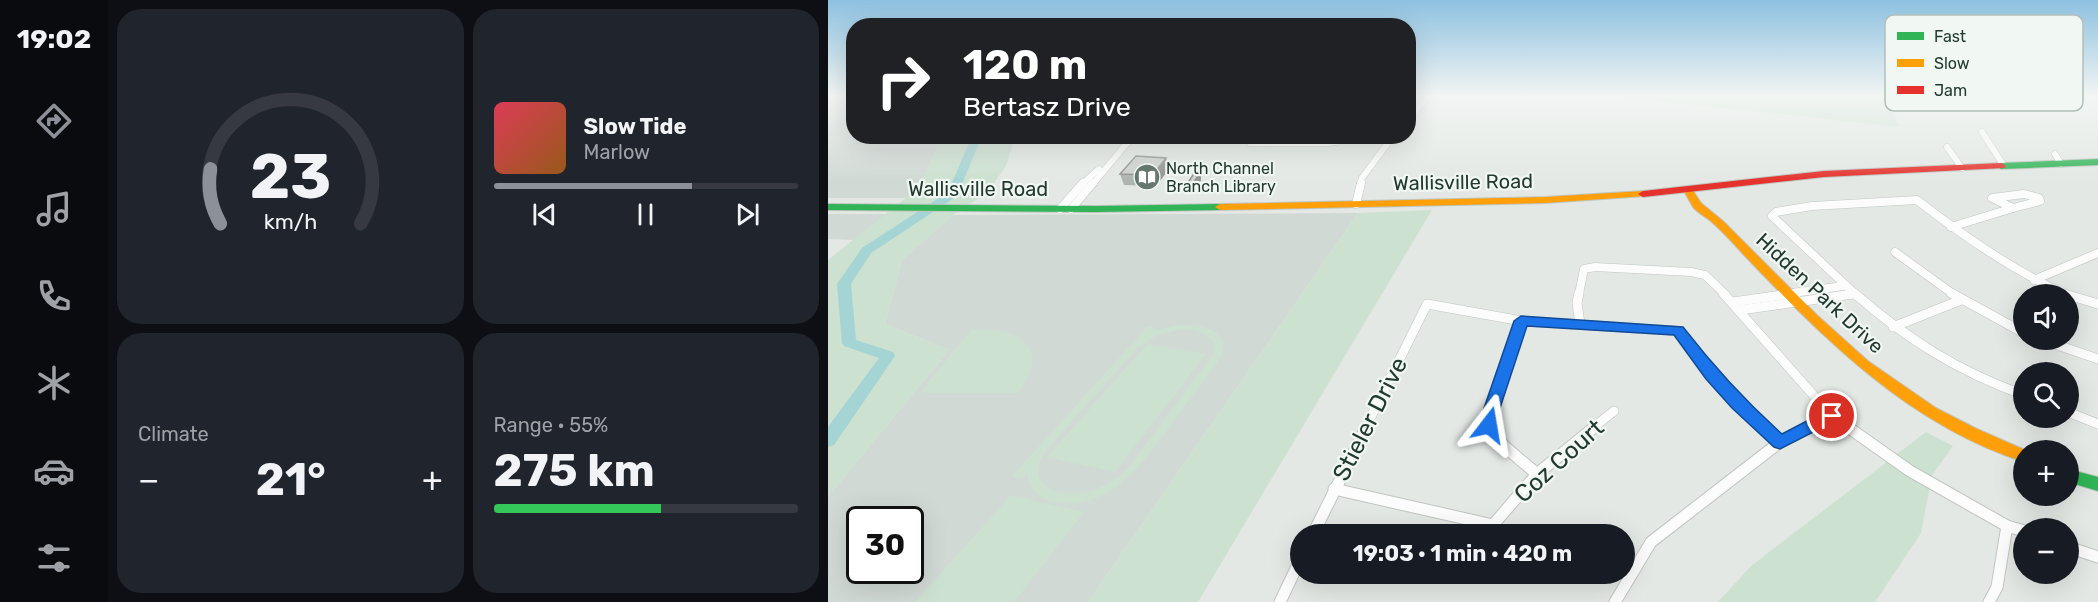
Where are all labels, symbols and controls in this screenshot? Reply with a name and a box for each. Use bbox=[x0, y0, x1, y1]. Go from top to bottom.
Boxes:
legend bbox=[1885, 15, 2083, 111]
text: 19:02 bbox=[17, 23, 91, 55]
text: Fast bbox=[1934, 27, 1966, 46]
text: 120 m bbox=[963, 40, 1087, 90]
icon: right bbox=[864, 42, 942, 120]
text: Slow bbox=[1934, 54, 1970, 73]
text: Jam bbox=[1934, 81, 1967, 100]
text: Bertasz Drive bbox=[963, 91, 1131, 123]
icon: directions bbox=[33, 100, 75, 142]
text: Slow Tide bbox=[584, 113, 687, 140]
text: 23 bbox=[249, 140, 331, 214]
text: Marlow bbox=[584, 140, 650, 164]
place label: North Channel Branch Library bbox=[1166, 159, 1276, 196]
library icon: North Channel Branch Library bbox=[1132, 162, 1162, 192]
street label: Wallisville Road bbox=[1393, 169, 1533, 195]
street label: Wallisville Road bbox=[908, 177, 1048, 201]
icon: music bbox=[33, 188, 75, 230]
icon: previous bbox=[528, 198, 561, 231]
icon: pause bbox=[629, 198, 662, 231]
icon: next bbox=[731, 198, 764, 231]
text: km/h bbox=[263, 209, 317, 234]
street label: Hidden Park Drive bbox=[1751, 228, 1889, 358]
icon: phone bbox=[33, 275, 75, 317]
map controls bbox=[2013, 284, 2079, 584]
button: sound bbox=[2013, 284, 2079, 350]
street label: Stieler Drive bbox=[1327, 352, 1413, 486]
icon: climate bbox=[33, 362, 75, 404]
button: search bbox=[2013, 362, 2079, 428]
pin bbox=[1806, 390, 1857, 441]
position arrow bbox=[1457, 393, 1521, 457]
icon: arrive bbox=[1815, 399, 1848, 432]
text: Range · 55% bbox=[494, 413, 608, 437]
street label: Coz Court bbox=[1509, 414, 1609, 508]
text: Climate bbox=[138, 422, 209, 446]
button: + bbox=[2013, 440, 2079, 506]
text: 275 km bbox=[494, 444, 655, 497]
icon: car bbox=[33, 450, 75, 492]
text: 21° bbox=[256, 453, 326, 506]
text: − bbox=[138, 460, 159, 499]
text: + bbox=[422, 460, 442, 499]
speed limit sign: 30 bbox=[846, 506, 924, 584]
button: − bbox=[2013, 518, 2079, 584]
icon: filters bbox=[33, 537, 75, 579]
text: 19:03 · 1 min · 420 m bbox=[1353, 540, 1572, 567]

